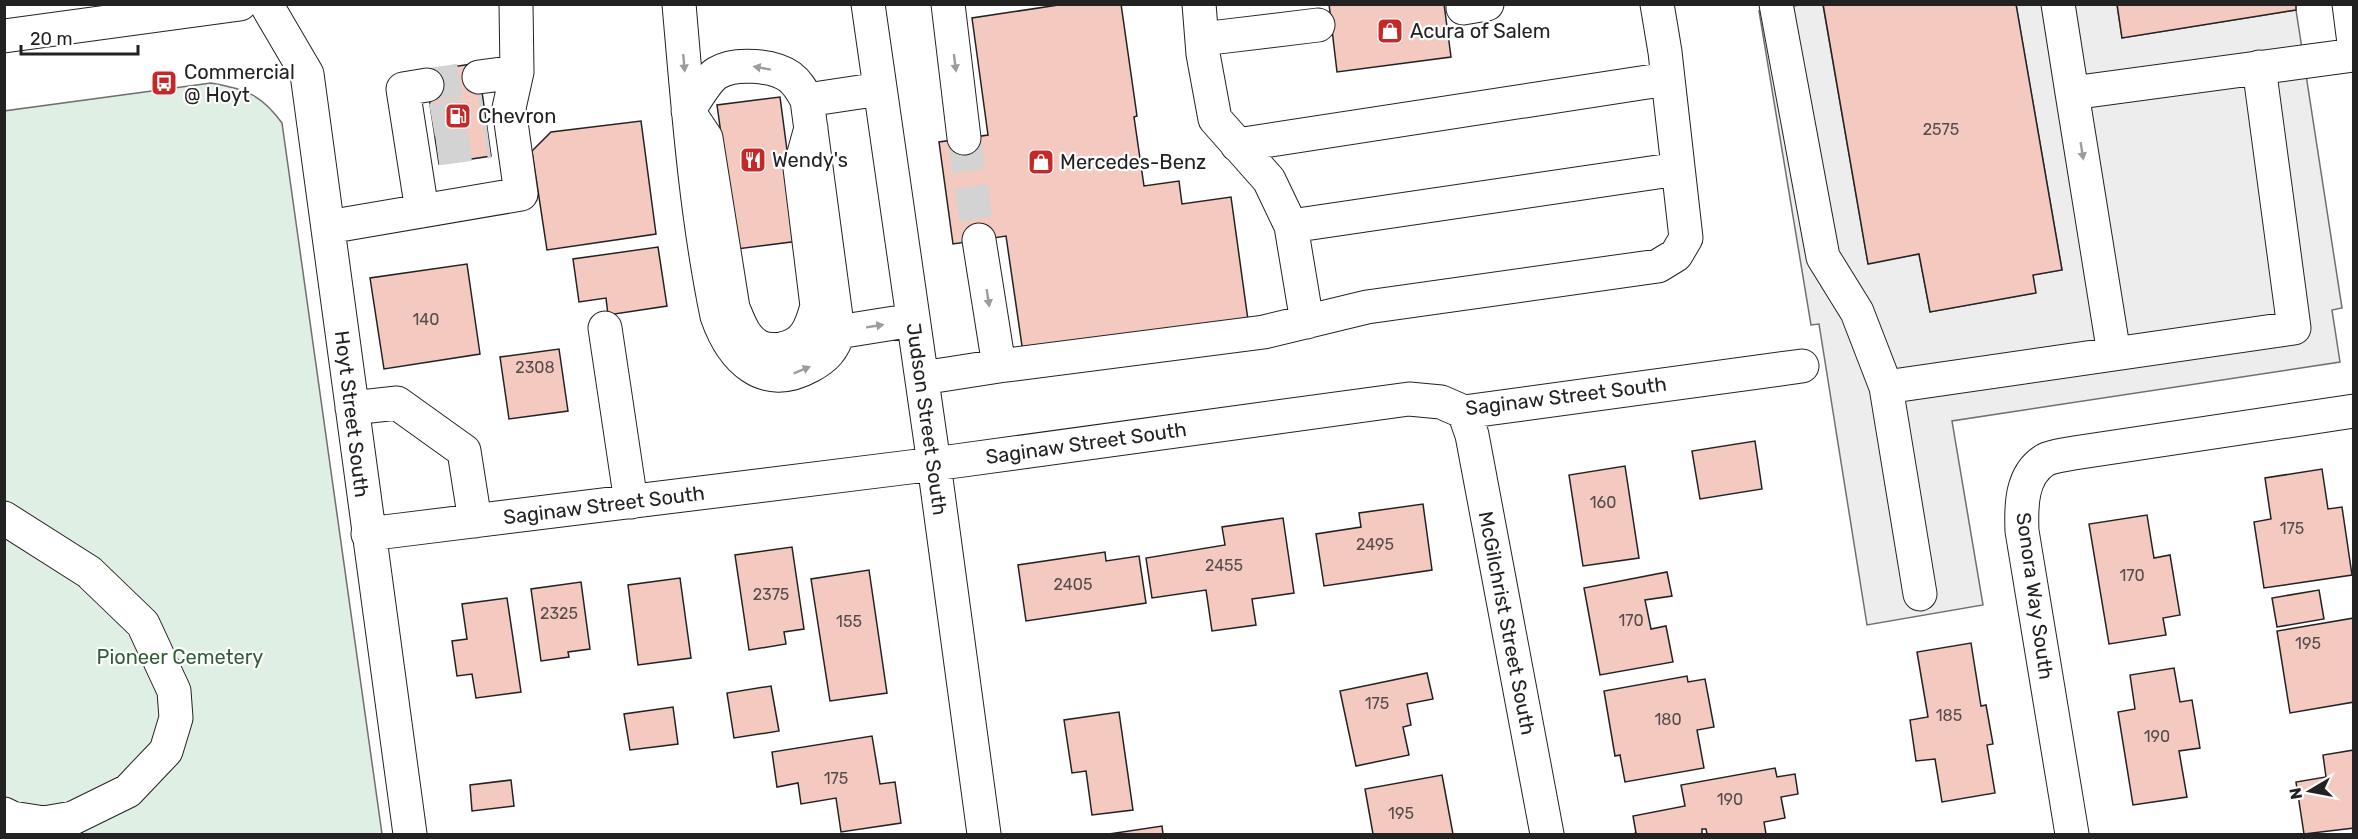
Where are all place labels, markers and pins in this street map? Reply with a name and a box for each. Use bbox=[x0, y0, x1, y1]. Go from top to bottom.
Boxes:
shop icon: Acura of Salem bbox=[1375, 16, 1405, 46]
place label: Acura of Salem bbox=[1410, 19, 1551, 43]
place label: Commercial @ Hoyt bbox=[184, 60, 295, 107]
bus stop icon: Commercial @ Hoyt bbox=[149, 68, 179, 98]
fuel station icon: Chevron bbox=[443, 101, 473, 131]
place label: Chevron bbox=[478, 104, 556, 128]
restaurant icon: Wendy's bbox=[738, 145, 768, 175]
shop icon: Mercedes-Benz bbox=[1026, 147, 1056, 177]
place label: Wendy's bbox=[772, 148, 848, 172]
place label: Mercedes-Benz bbox=[1060, 150, 1206, 174]

